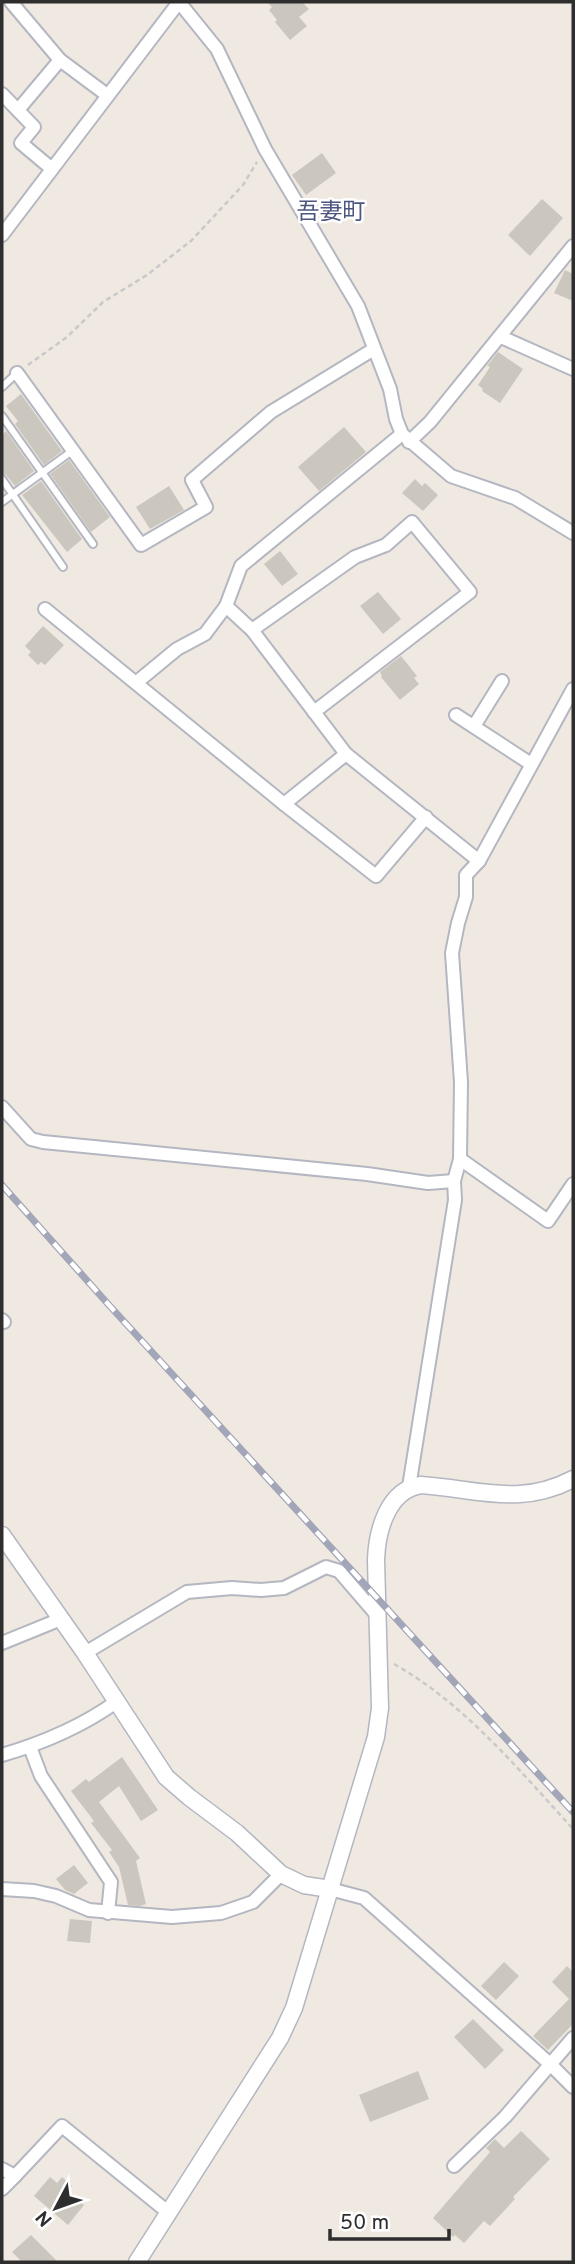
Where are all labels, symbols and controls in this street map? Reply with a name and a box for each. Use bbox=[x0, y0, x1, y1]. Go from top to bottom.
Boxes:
district label: 吾妻町 bbox=[297, 199, 366, 228]
north arrow bbox=[21, 2173, 91, 2243]
scale bar bbox=[330, 2198, 449, 2242]
text: N bbox=[31, 2205, 58, 2231]
text: 50 m bbox=[340, 2210, 389, 2237]

